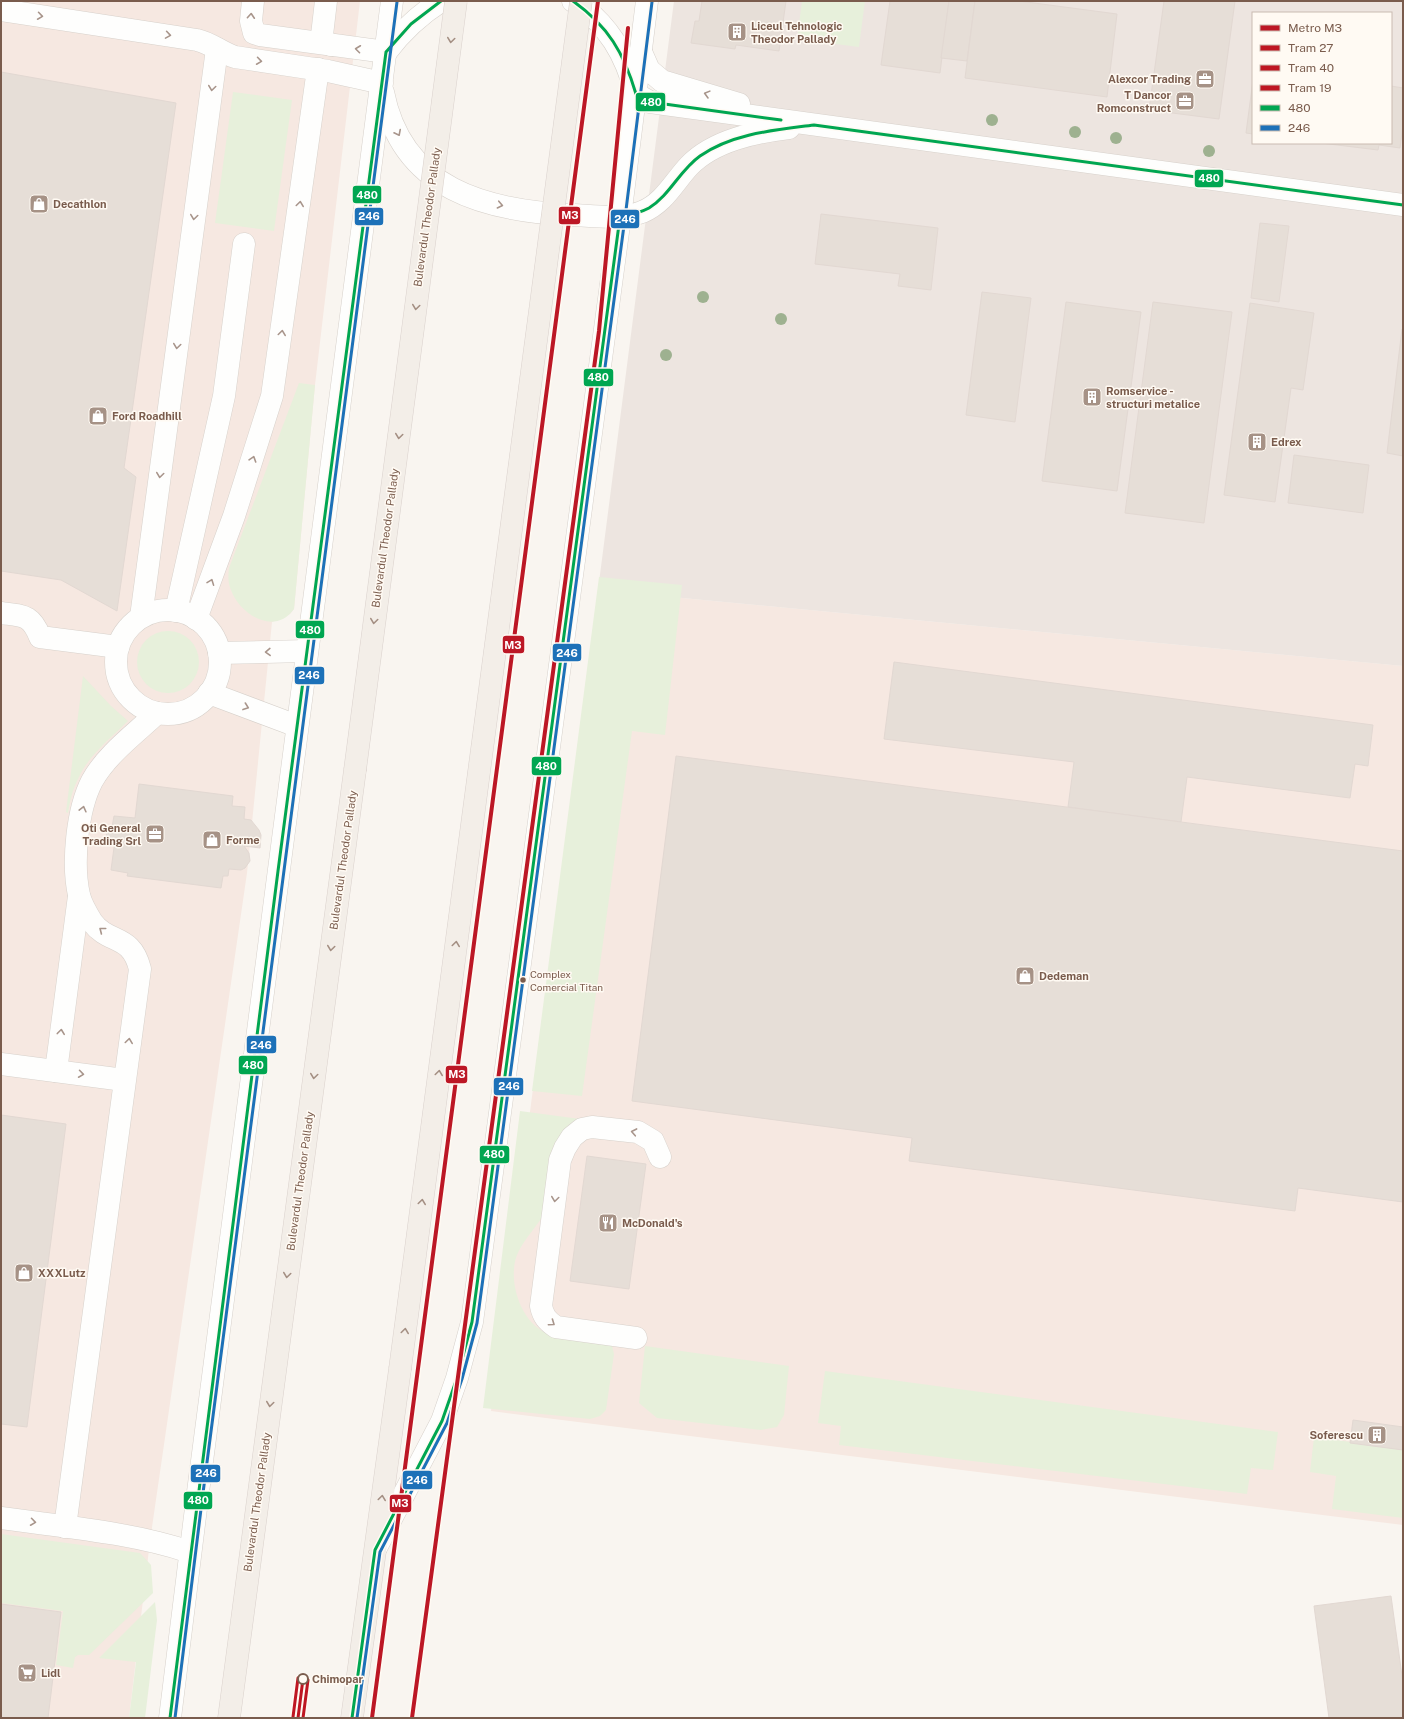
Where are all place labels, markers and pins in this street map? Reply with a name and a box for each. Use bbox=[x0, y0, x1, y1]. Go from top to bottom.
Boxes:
place label: Liceul Tehnologic Theodor Pallady bbox=[751, 20, 842, 45]
building icon: Liceul Tehnologic Theodor Pallady bbox=[726, 21, 748, 43]
office icon: Alexcor Trading bbox=[1194, 68, 1216, 90]
place label: Alexcor Trading bbox=[1108, 73, 1191, 85]
place label: T Dancor Romconstruct bbox=[1097, 89, 1171, 114]
office icon: T Dancor Romconstruct bbox=[1174, 90, 1196, 112]
shop icon: Decathlon bbox=[28, 193, 50, 215]
place label: Decathlon bbox=[53, 198, 107, 210]
place label: Romservice - structuri metalice bbox=[1106, 385, 1200, 410]
building icon: Romservice - structuri metalice bbox=[1081, 386, 1103, 408]
shop icon: Ford Roadhill bbox=[87, 405, 109, 427]
place label: Ford Roadhill bbox=[112, 410, 182, 422]
building icon: Edrex bbox=[1246, 431, 1268, 453]
place label: Edrex bbox=[1271, 436, 1302, 448]
place label: Oti General Trading Srl bbox=[81, 822, 141, 847]
office icon: Oti General Trading Srl bbox=[144, 823, 166, 845]
shop icon: Forme bbox=[201, 829, 223, 851]
place label: Forme bbox=[226, 834, 260, 846]
shop icon: Dedeman bbox=[1014, 965, 1036, 987]
place label: Complex Comercial Titan bbox=[530, 968, 603, 993]
place label: Dedeman bbox=[1039, 970, 1089, 982]
marker: Complex Comercial Titan bbox=[518, 975, 528, 985]
restaurant icon: McDonald's bbox=[597, 1212, 619, 1234]
place label: McDonald's bbox=[622, 1217, 683, 1229]
shop icon: XXXLutz bbox=[13, 1262, 35, 1284]
place label: XXXLutz bbox=[38, 1267, 86, 1279]
building icon: Soferescu bbox=[1366, 1424, 1388, 1446]
place label: Soferescu bbox=[1309, 1429, 1363, 1441]
supermarket icon: Lidl bbox=[16, 1662, 38, 1684]
place label: Lidl bbox=[41, 1667, 61, 1679]
marker: Chimopar bbox=[297, 1673, 309, 1685]
place label: Chimopar bbox=[312, 1673, 363, 1685]

